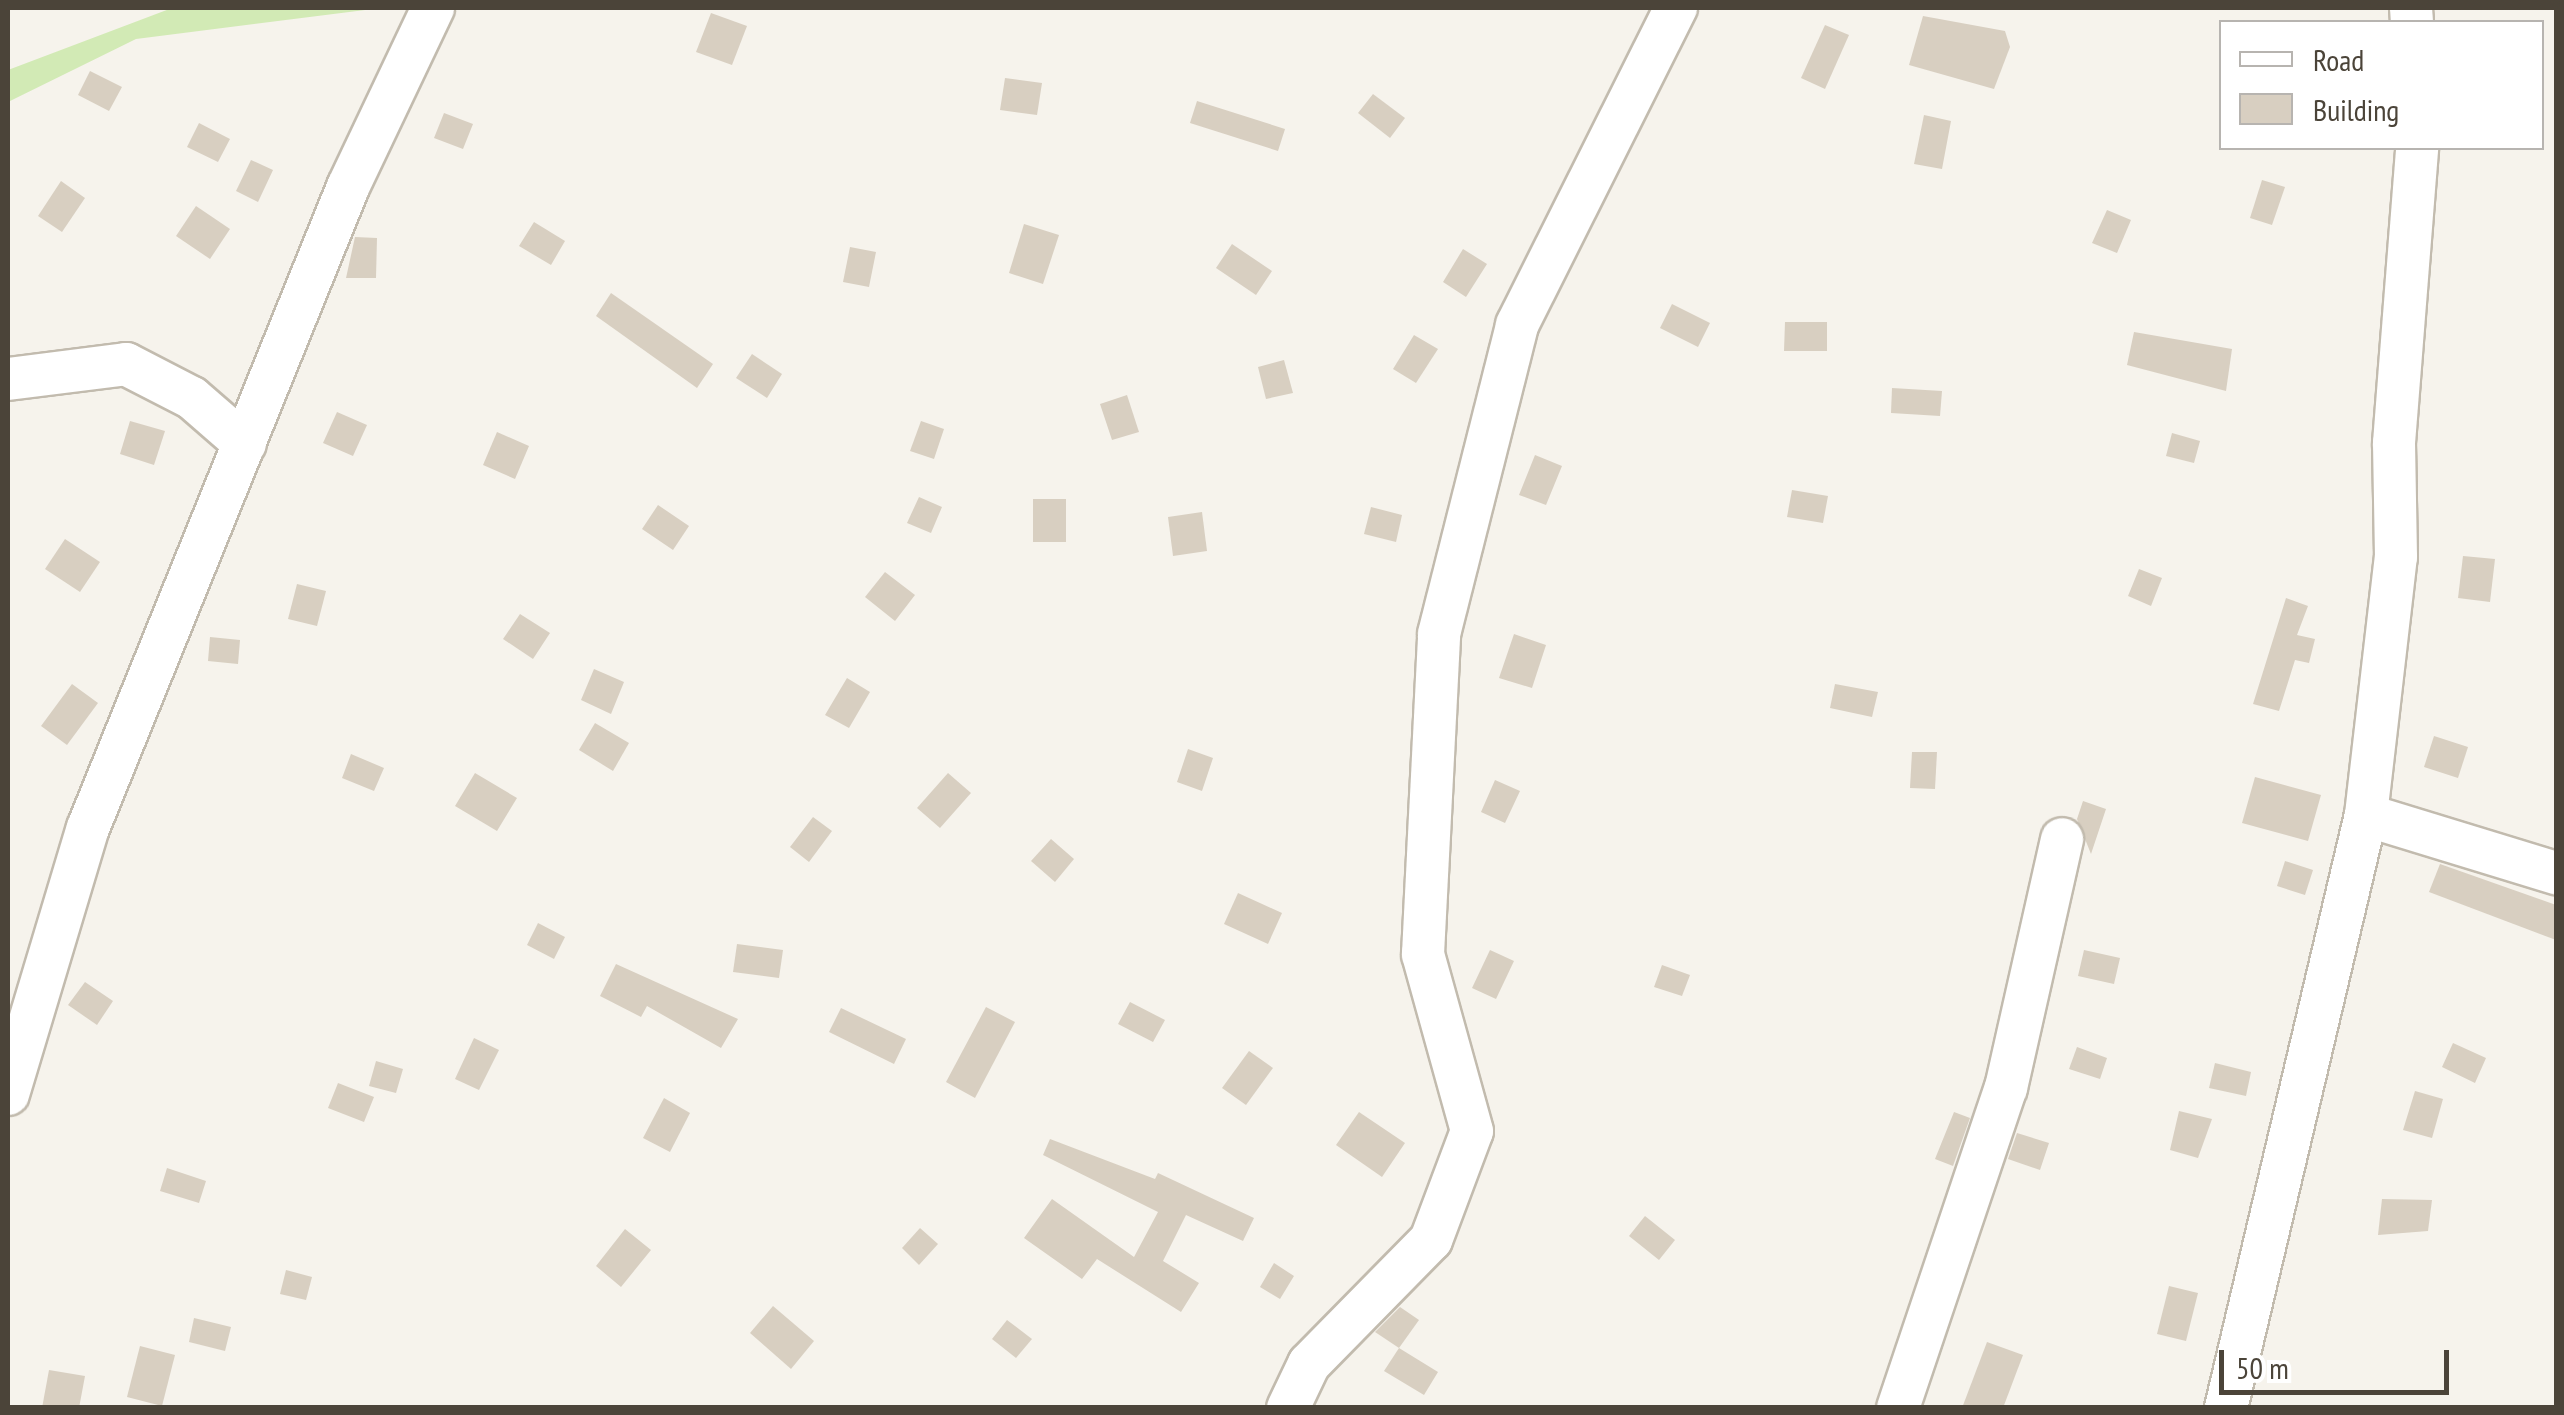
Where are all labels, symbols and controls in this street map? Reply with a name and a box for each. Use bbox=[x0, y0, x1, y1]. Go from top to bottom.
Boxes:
legend bbox=[2219, 20, 2544, 150]
text: Road bbox=[2313, 40, 2364, 79]
text: Building bbox=[2313, 90, 2399, 129]
scale bar bbox=[2224, 1330, 2454, 1392]
text: 50 m bbox=[2236, 1348, 2289, 1387]

